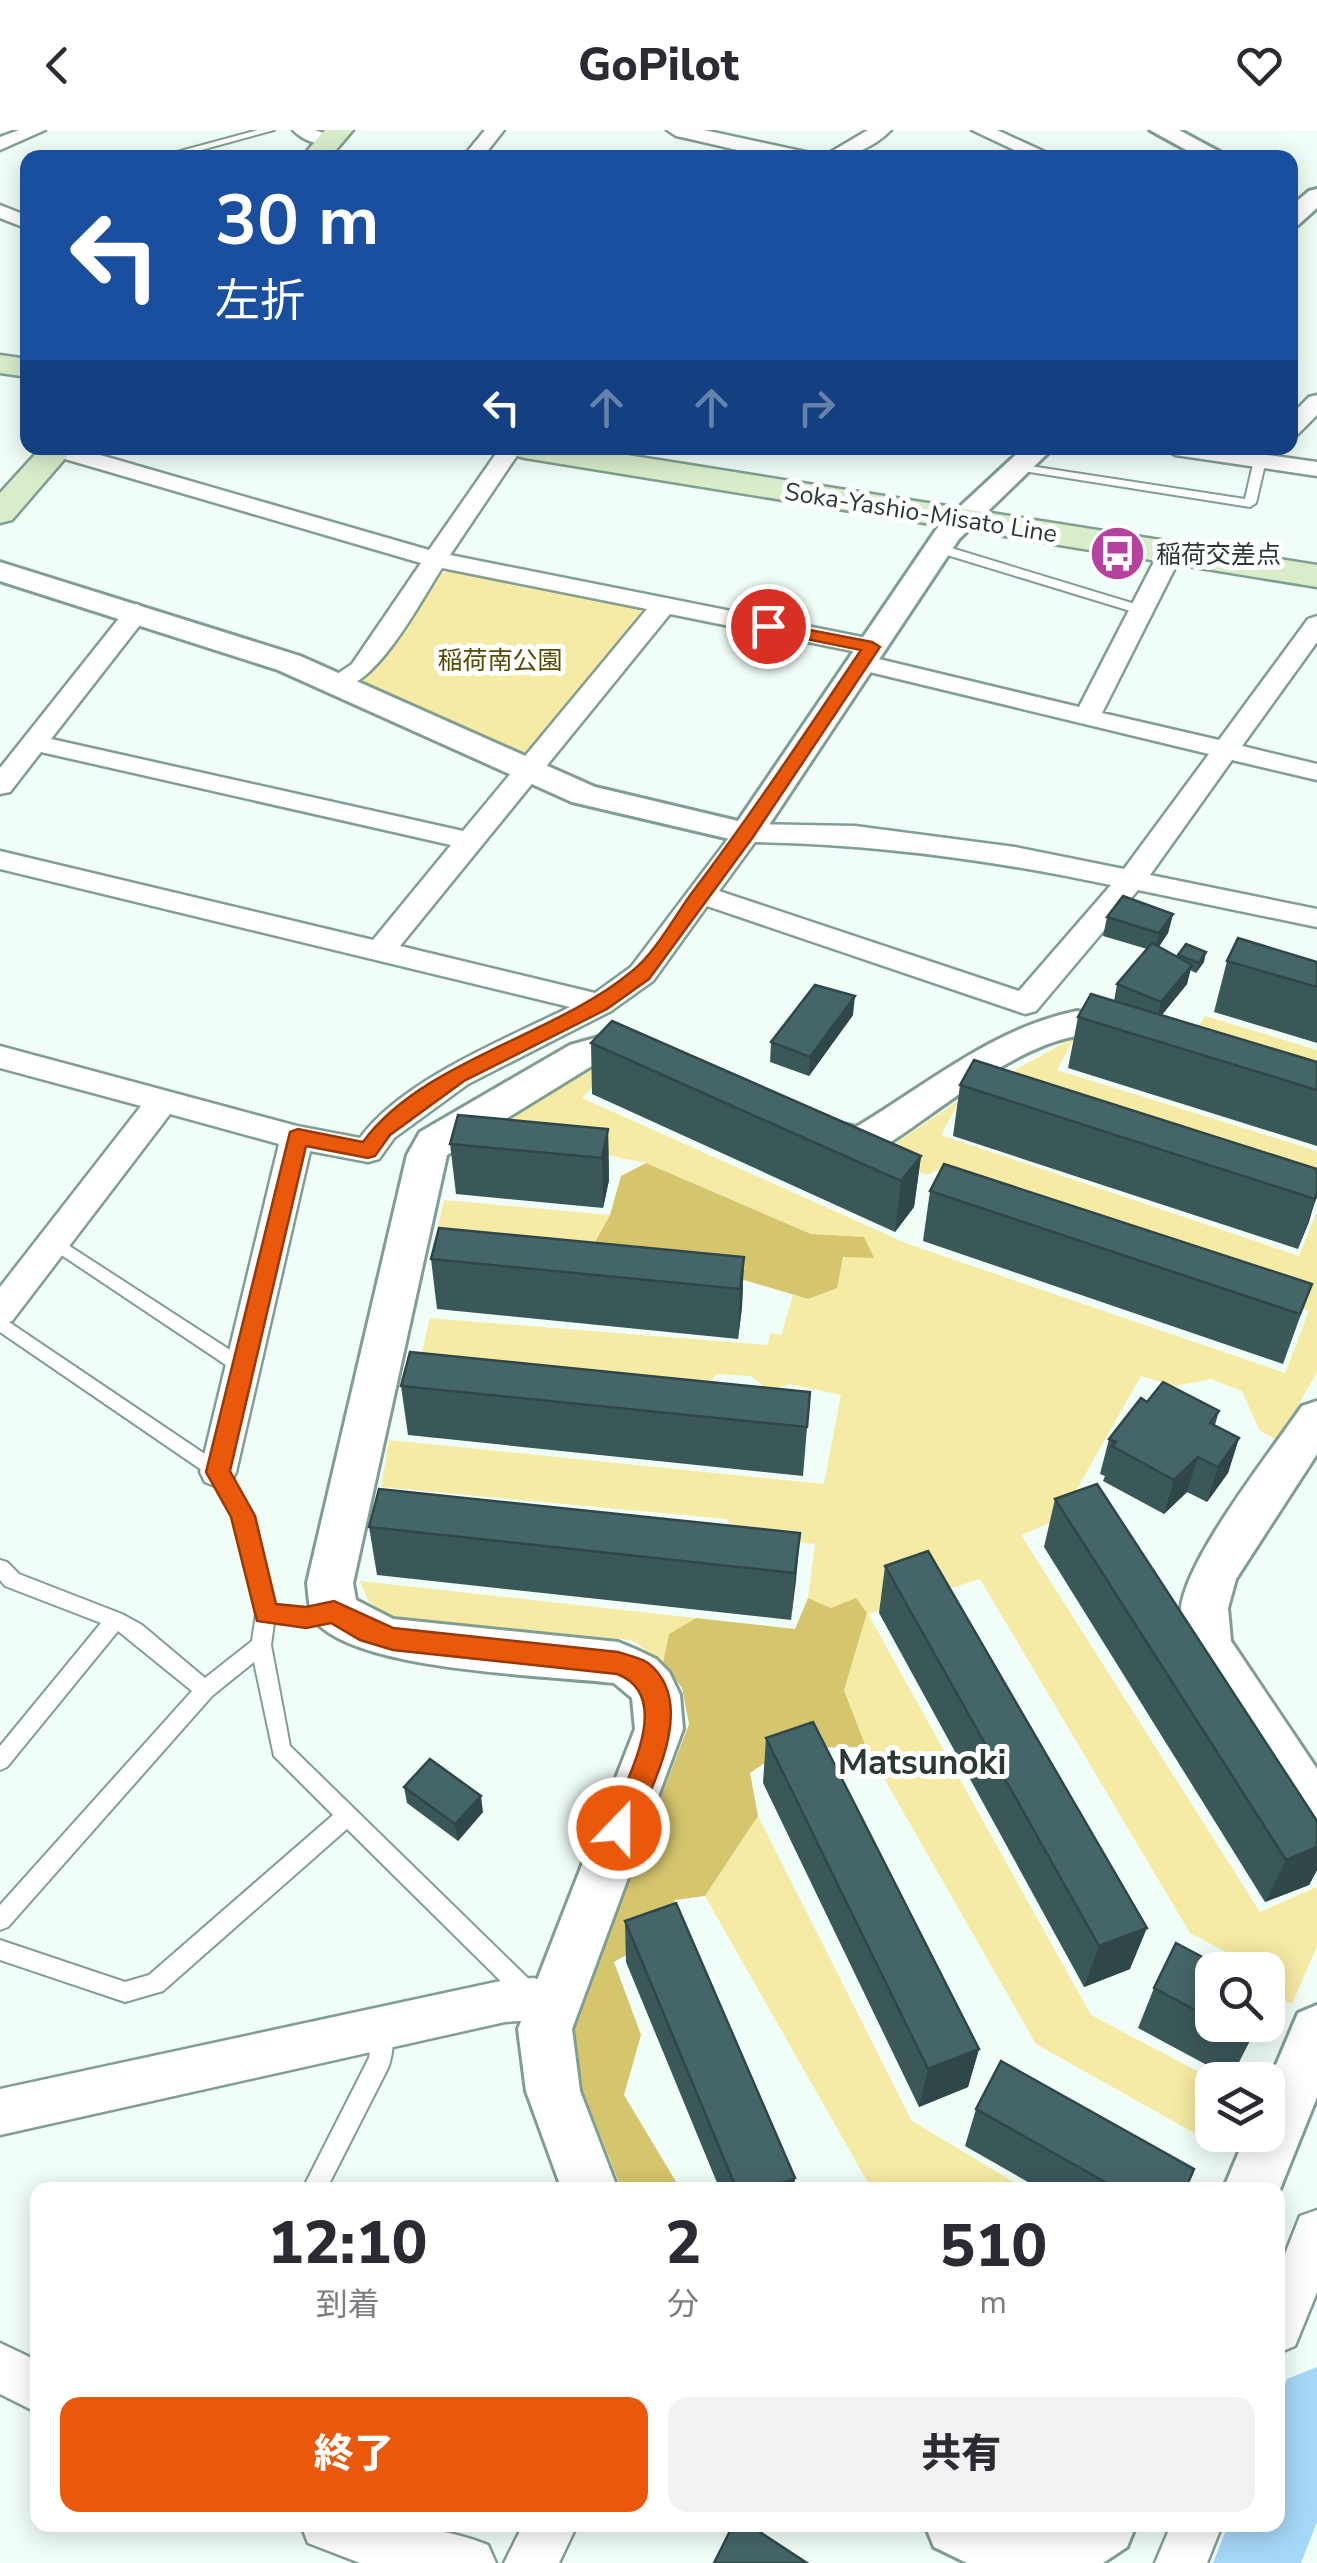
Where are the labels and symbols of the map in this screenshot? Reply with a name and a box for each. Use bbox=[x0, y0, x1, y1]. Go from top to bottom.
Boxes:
street label: Soka-Yashio-Misato Line bbox=[782, 475, 1060, 551]
bus stop icon: 稲荷交差点 bbox=[1087, 524, 1147, 584]
place label: 稲荷交差点 bbox=[1156, 538, 1281, 572]
pin bbox=[726, 584, 811, 669]
park label: 稲荷南公園 bbox=[437, 644, 563, 678]
district label: Matsunoki bbox=[838, 1739, 1006, 1786]
position arrow bbox=[567, 1776, 671, 1880]

